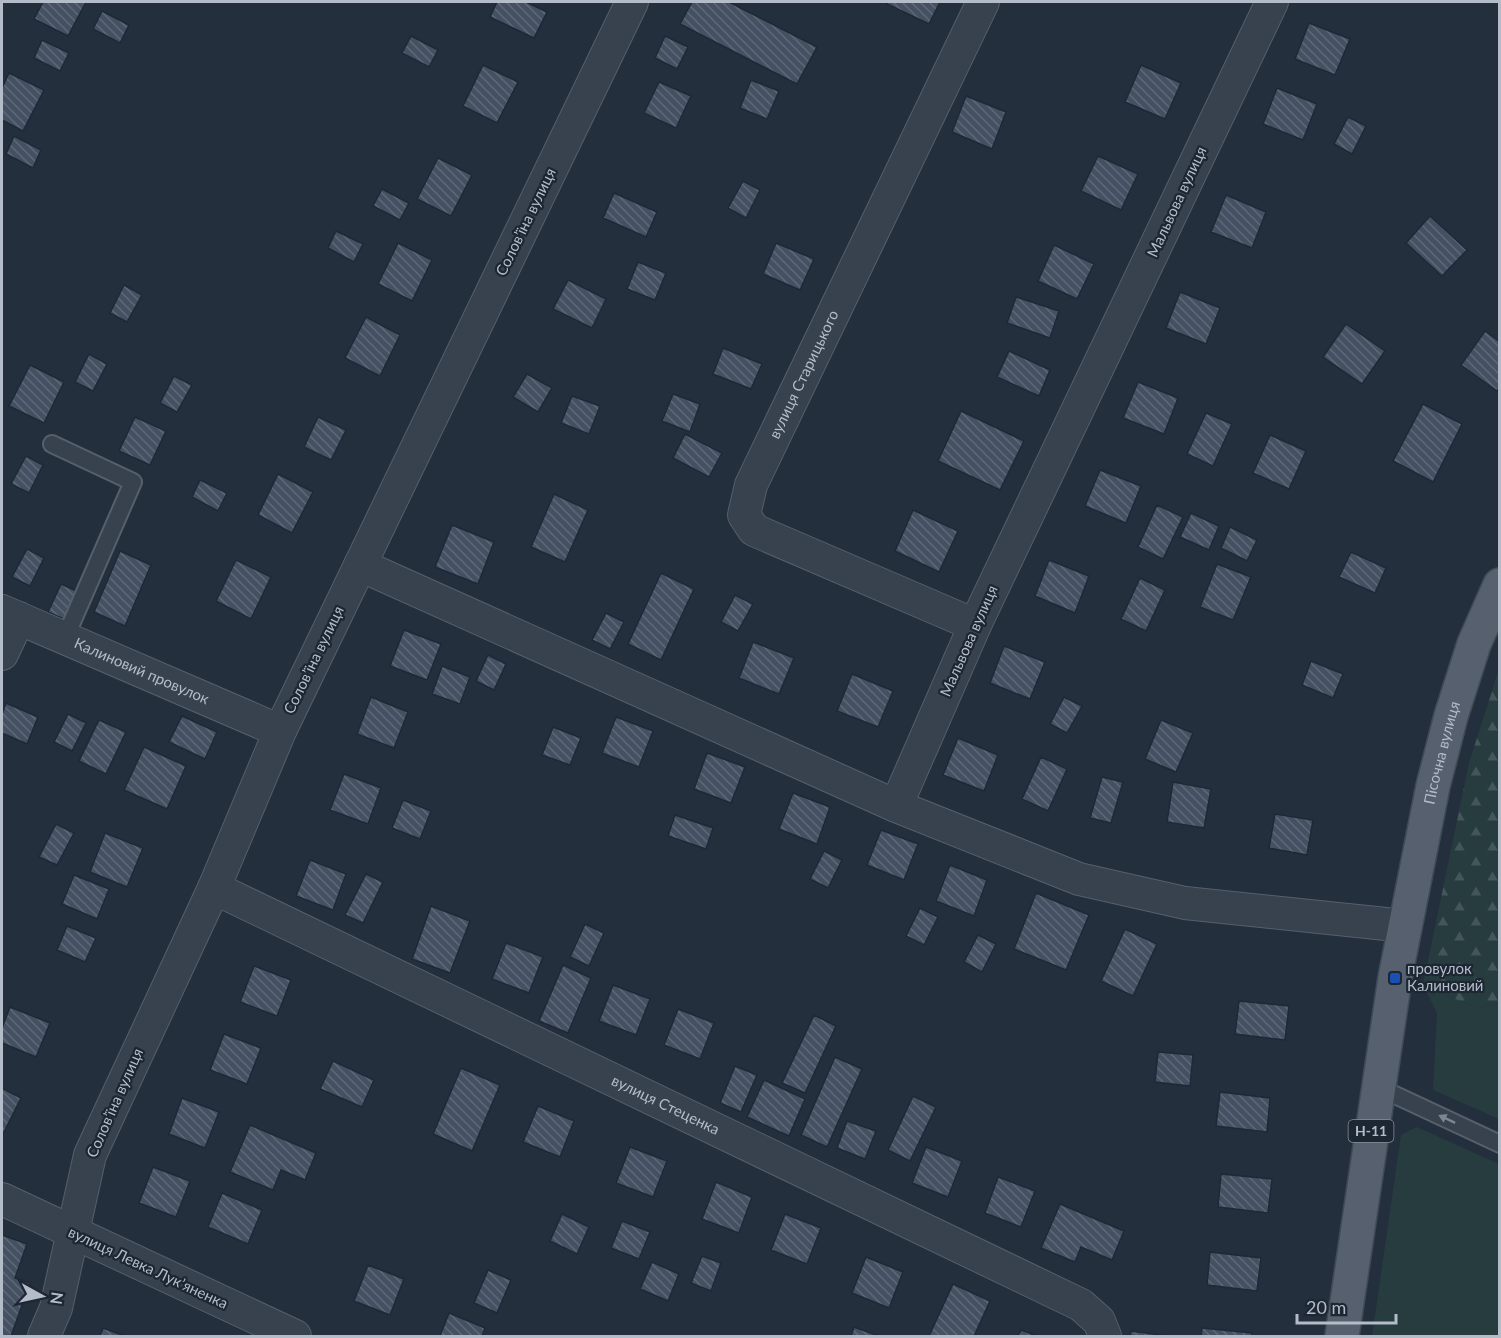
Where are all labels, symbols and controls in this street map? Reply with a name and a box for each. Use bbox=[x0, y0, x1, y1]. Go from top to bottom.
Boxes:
street label: Мальвова вулиця bbox=[1143, 143, 1210, 260]
street label: Соловʼїна вулиця bbox=[491, 165, 559, 278]
street label: вулиця Старицького bbox=[765, 307, 842, 441]
street label: Мальвова вулиця bbox=[935, 582, 1001, 699]
street label: Соловʼїна вулиця bbox=[279, 603, 347, 716]
street label: Калиновий провулок bbox=[72, 633, 212, 707]
street label: Пісочна вулиця bbox=[1420, 699, 1463, 806]
place label: провулок Калиновий bbox=[1407, 959, 1483, 994]
marker: провулок Калиновий bbox=[1388, 971, 1402, 985]
street label: Соловʼїна вулиця bbox=[82, 1045, 146, 1160]
street label: вулиця Стеценка bbox=[609, 1071, 723, 1138]
one-way arrow bbox=[1437, 1114, 1455, 1124]
road number: Н-11 bbox=[1348, 1120, 1394, 1142]
street label: вулиця Левка Лукʼяненка bbox=[66, 1222, 231, 1312]
north arrow bbox=[12, 1266, 72, 1326]
scale bar bbox=[1297, 1287, 1396, 1325]
text: N bbox=[47, 1291, 68, 1306]
text: 20 m bbox=[1306, 1296, 1346, 1318]

